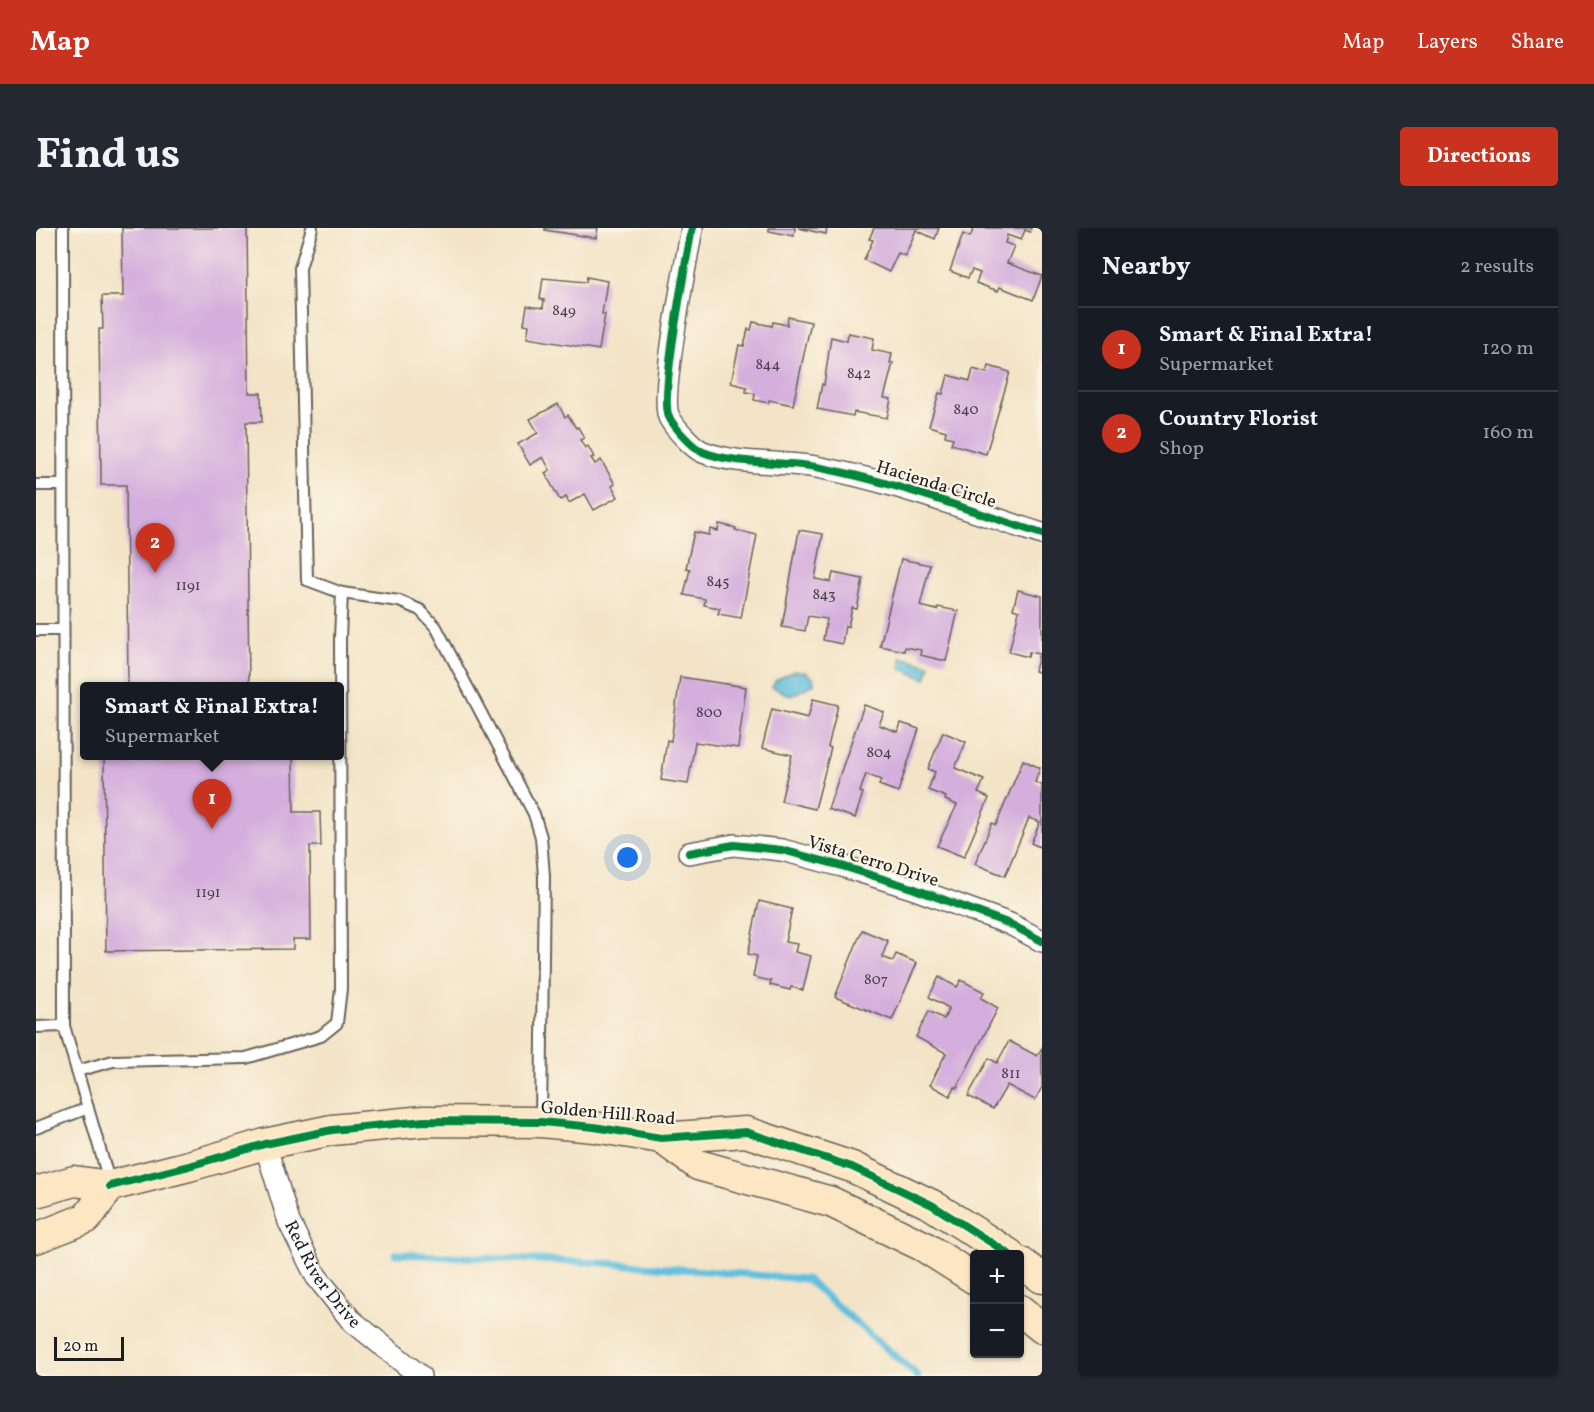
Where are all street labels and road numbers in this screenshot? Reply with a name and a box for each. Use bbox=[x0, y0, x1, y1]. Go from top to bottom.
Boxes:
street label: Hacienda Circle bbox=[873, 455, 999, 515]
street label: Vista Cerro Drive bbox=[804, 830, 942, 894]
street label: Golden Hill Road bbox=[540, 1096, 676, 1132]
street label: Red River Drive bbox=[278, 1216, 365, 1335]

